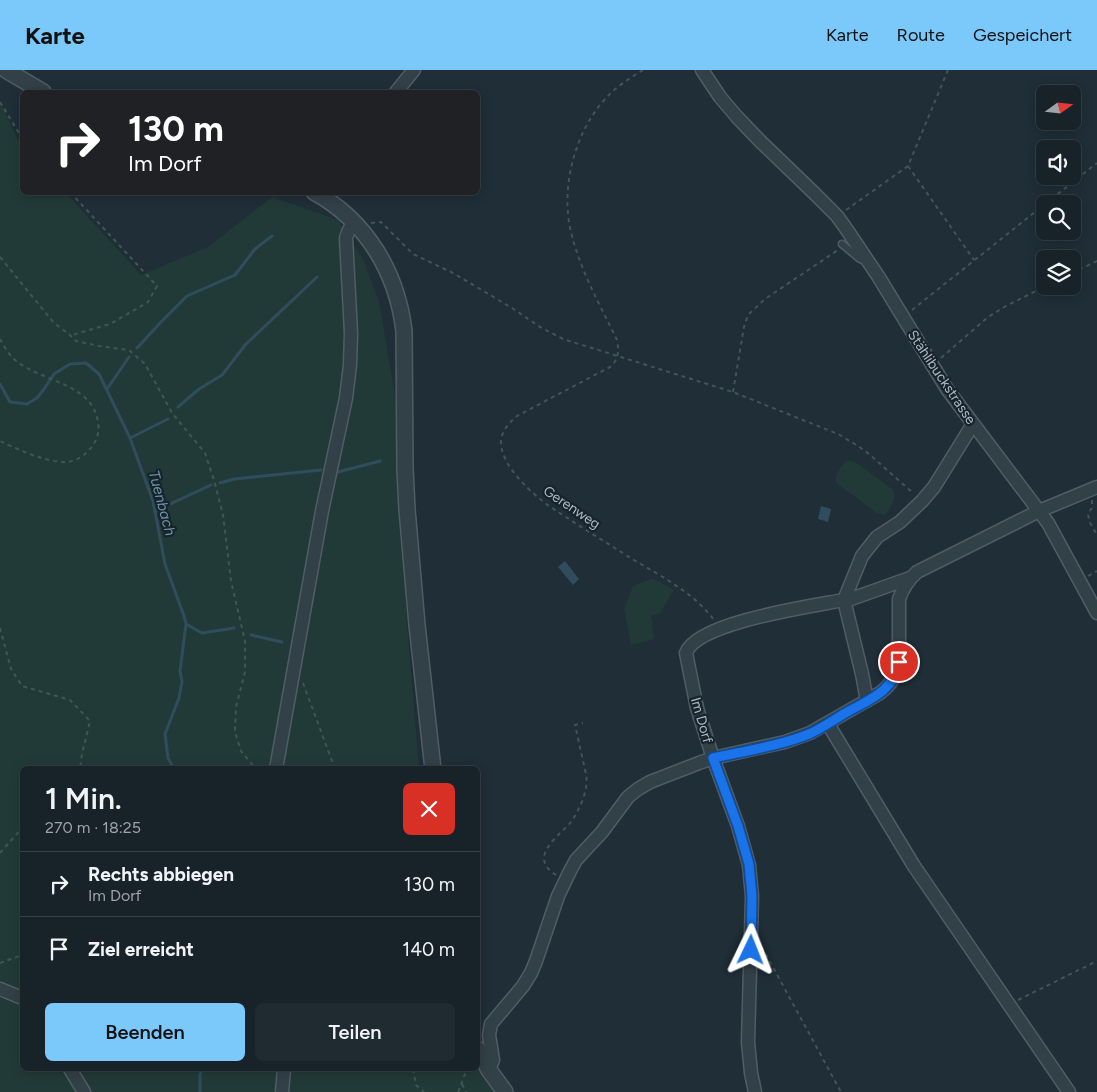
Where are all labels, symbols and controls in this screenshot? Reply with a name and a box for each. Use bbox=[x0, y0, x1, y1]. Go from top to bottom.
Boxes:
text: Karte bbox=[25, 21, 85, 50]
text: Karte bbox=[826, 24, 869, 46]
text: Route bbox=[897, 24, 945, 46]
text: Gespeichert bbox=[973, 24, 1072, 46]
north arrow bbox=[1036, 85, 1081, 130]
map controls bbox=[1036, 85, 1081, 295]
text: 130 m bbox=[128, 108, 224, 150]
icon: right bbox=[45, 110, 110, 175]
button: sound bbox=[1036, 140, 1081, 185]
text: Im Dorf bbox=[128, 150, 202, 177]
button: search bbox=[1036, 195, 1081, 240]
button: layers bbox=[1036, 250, 1081, 295]
street label: Stählibuckstrasse bbox=[904, 327, 980, 428]
water label: Tuenbach bbox=[145, 468, 179, 538]
street label: Gerenweg bbox=[540, 482, 603, 533]
pin bbox=[878, 641, 920, 683]
icon: arrive bbox=[885, 648, 913, 676]
street label: Im Dorf bbox=[687, 695, 716, 746]
text: 1 Min. bbox=[45, 780, 122, 817]
button: close bbox=[403, 783, 455, 835]
text: 270 m · 18:25 bbox=[45, 818, 141, 837]
text: Rechts abbiegen bbox=[88, 863, 234, 886]
icon: right bbox=[45, 870, 73, 898]
text: 130 m bbox=[404, 873, 455, 896]
text: Im Dorf bbox=[88, 886, 142, 905]
position arrow bbox=[724, 923, 776, 975]
icon: arrive bbox=[45, 935, 73, 963]
text: Ziel erreicht bbox=[88, 938, 194, 961]
text: 140 m bbox=[402, 938, 455, 961]
button: Beenden bbox=[45, 1003, 245, 1061]
button: Teilen bbox=[255, 1003, 455, 1061]

